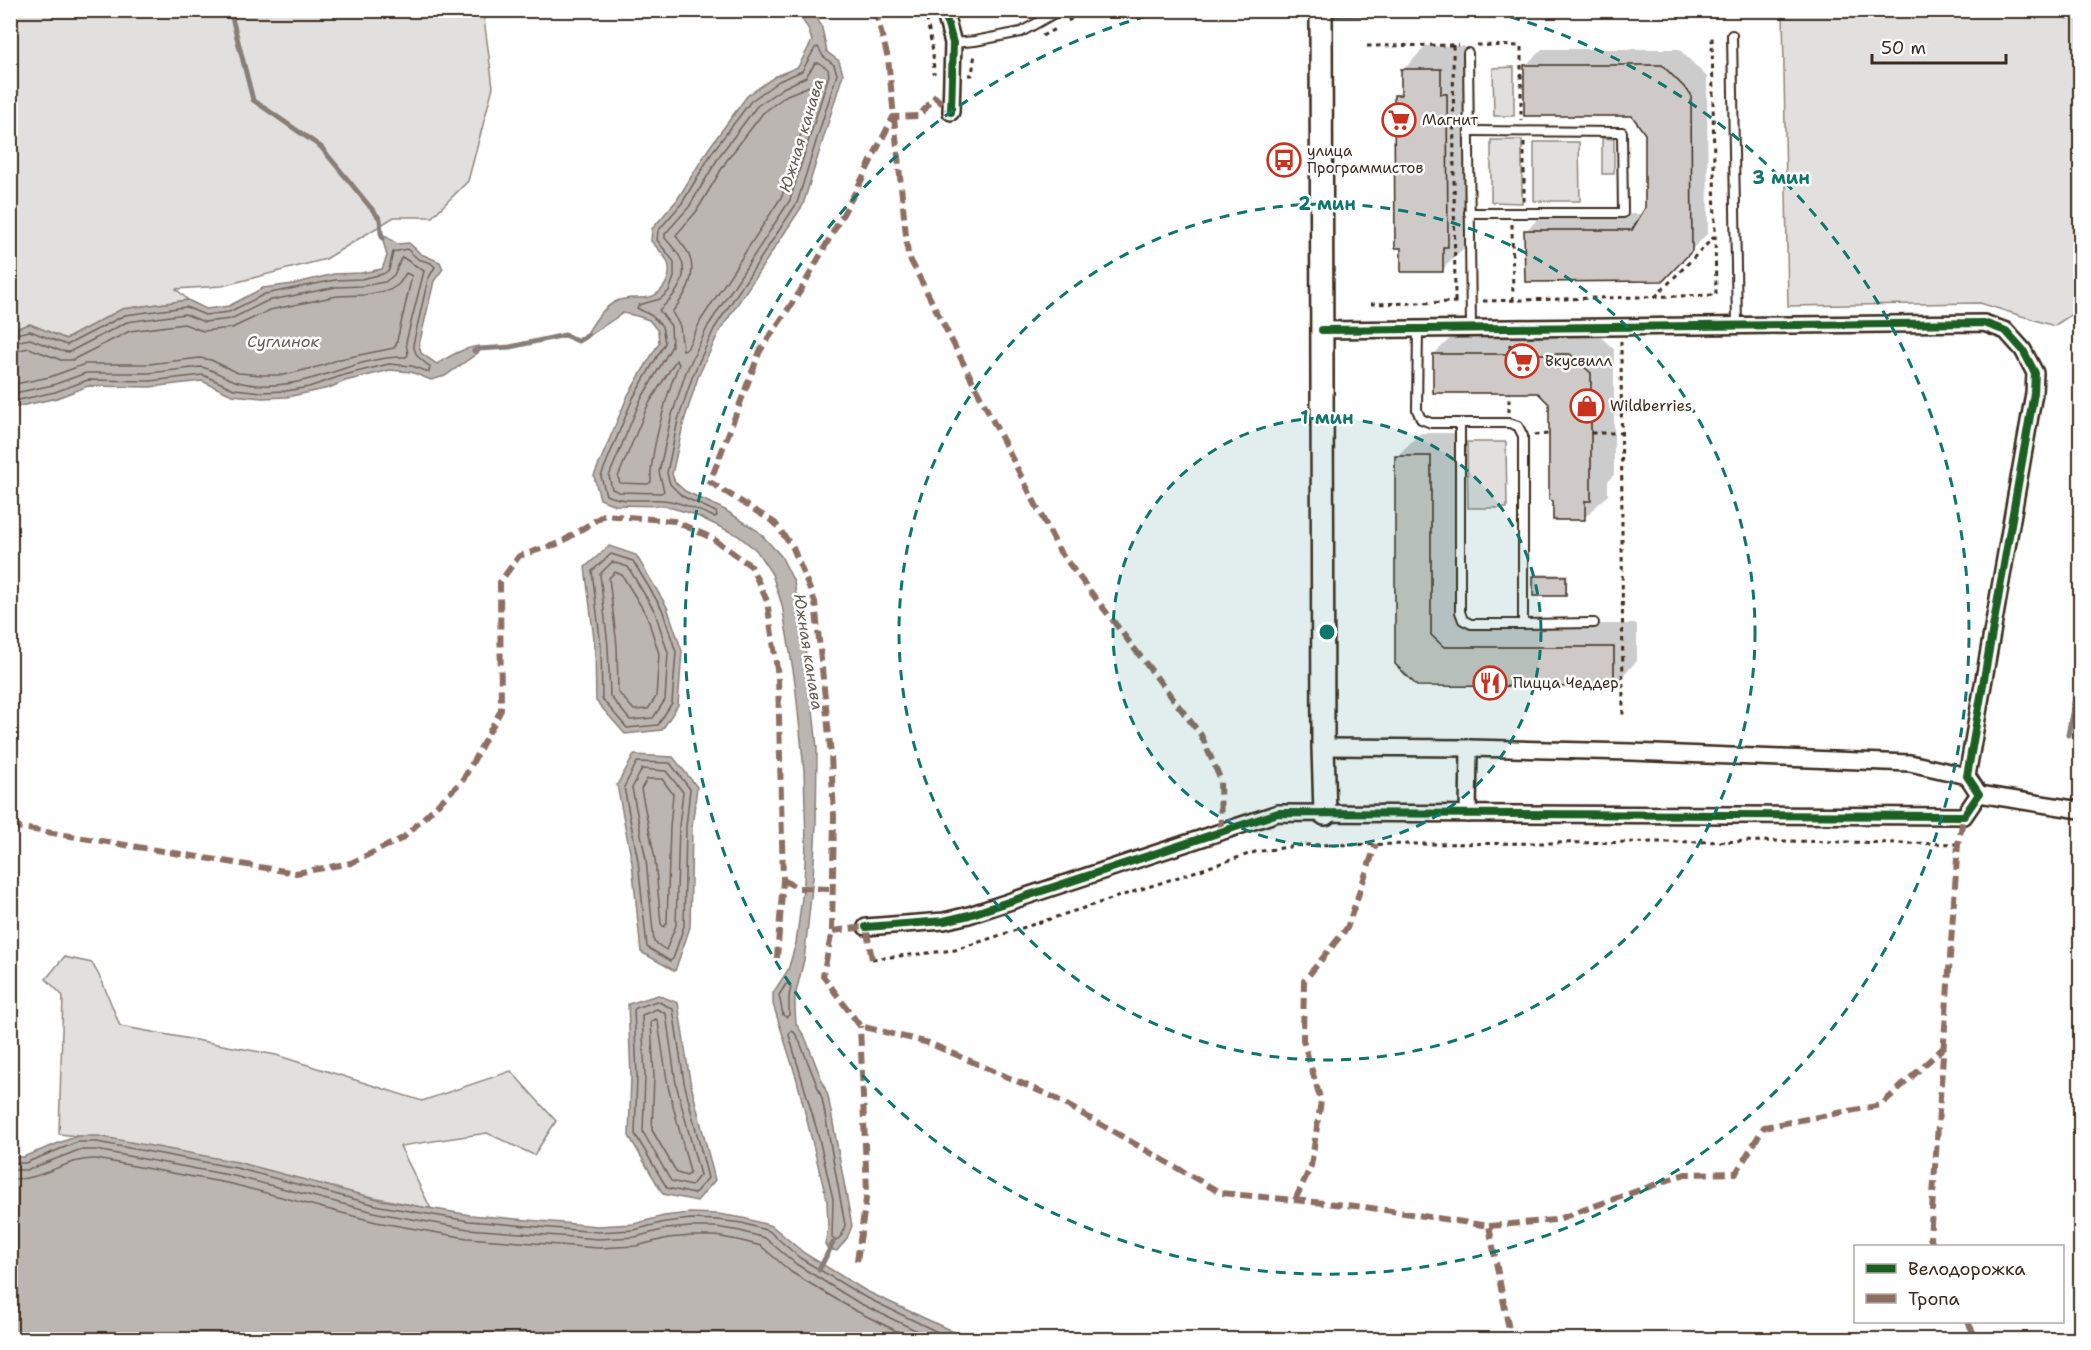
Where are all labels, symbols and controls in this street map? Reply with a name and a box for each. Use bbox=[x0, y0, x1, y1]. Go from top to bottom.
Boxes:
scale bar bbox=[1872, 27, 2006, 65]
text: 50 m bbox=[1881, 36, 1926, 60]
water label: Южная канава bbox=[774, 76, 829, 194]
supermarket icon: Магнит bbox=[1381, 102, 1417, 138]
place label: Магнит bbox=[1422, 110, 1478, 130]
place label: улица Программистов bbox=[1307, 141, 1423, 178]
bus stop icon: улица Программистов bbox=[1266, 142, 1302, 178]
text: 3 мин bbox=[1752, 166, 1810, 190]
text: 2 мин bbox=[1298, 192, 1356, 216]
water label: Суглинок bbox=[247, 331, 319, 352]
supermarket icon: Вкусвилл bbox=[1504, 343, 1540, 379]
place label: Вкусвилл bbox=[1545, 351, 1613, 371]
shop icon: Wildberries bbox=[1569, 388, 1605, 424]
place label: Wildberries bbox=[1610, 396, 1692, 416]
text: 1 мин bbox=[1300, 406, 1354, 430]
water label: Южная канава bbox=[789, 593, 828, 712]
centre of rings bbox=[1317, 622, 1337, 642]
restaurant icon: Пицца Чеддер bbox=[1472, 665, 1508, 701]
place label: Пицца Чеддер bbox=[1513, 673, 1619, 693]
legend bbox=[1854, 1245, 2064, 1323]
text: Велодорожка bbox=[1908, 1257, 2026, 1281]
text: Тропа bbox=[1908, 1287, 1960, 1311]

